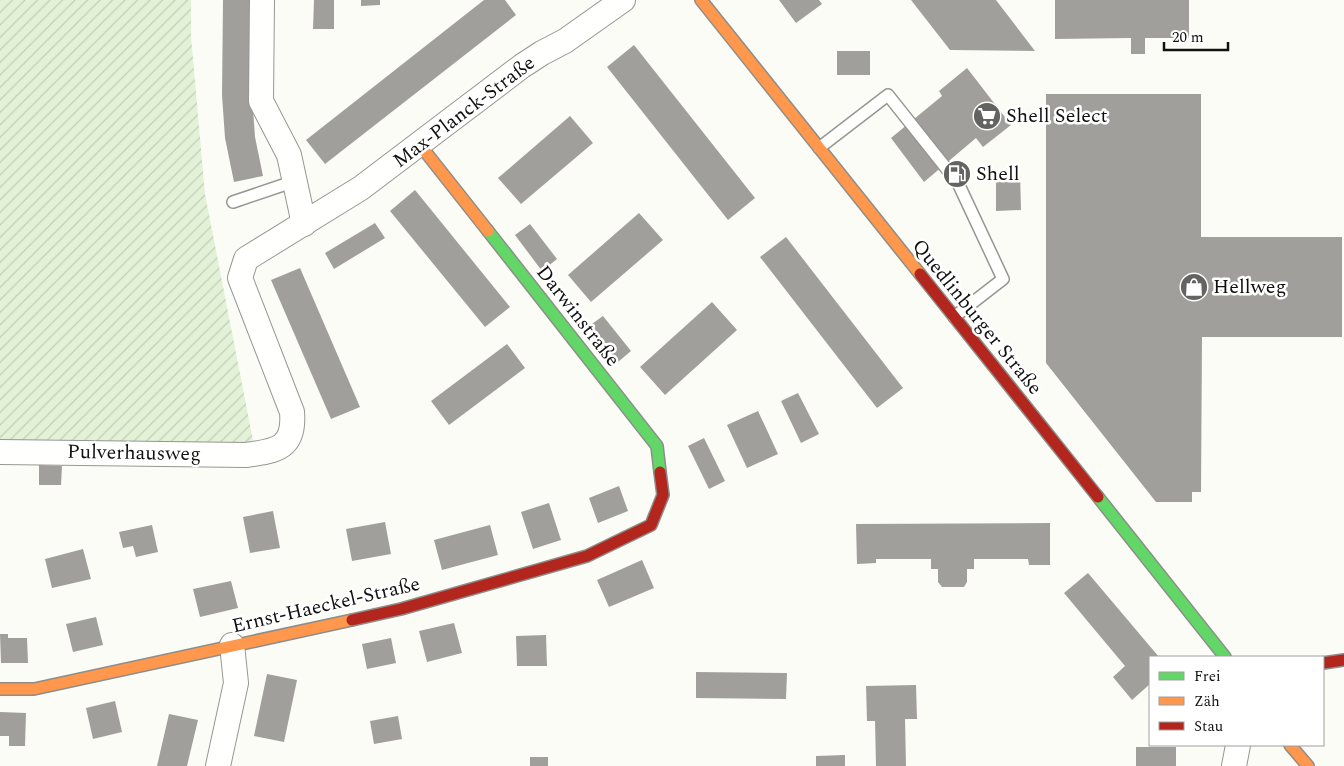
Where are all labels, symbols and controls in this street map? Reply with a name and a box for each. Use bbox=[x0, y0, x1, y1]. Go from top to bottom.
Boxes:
scale bar bbox=[1164, 20, 1228, 52]
text: 20 m bbox=[1172, 26, 1204, 49]
street label: Max-Planck-Straße bbox=[387, 48, 541, 176]
supermarket icon: Shell Select bbox=[972, 101, 1002, 131]
place label: Shell Select bbox=[1006, 101, 1108, 131]
fuel station icon: Shell bbox=[942, 159, 972, 189]
place label: Shell bbox=[976, 159, 1020, 189]
street label: Quedlinburger Straße bbox=[905, 232, 1049, 402]
street label: Darwinstraße bbox=[529, 259, 627, 373]
shop icon: Hellweg bbox=[1179, 272, 1209, 302]
place label: Hellweg bbox=[1213, 272, 1286, 302]
street label: Pulverhausweg bbox=[67, 437, 201, 469]
street label: Ernst-Haeckel-Straße bbox=[229, 569, 423, 641]
legend bbox=[1149, 656, 1324, 746]
text: Frei bbox=[1194, 665, 1221, 688]
text: Zäh bbox=[1194, 690, 1220, 713]
text: Stau bbox=[1194, 715, 1223, 738]

